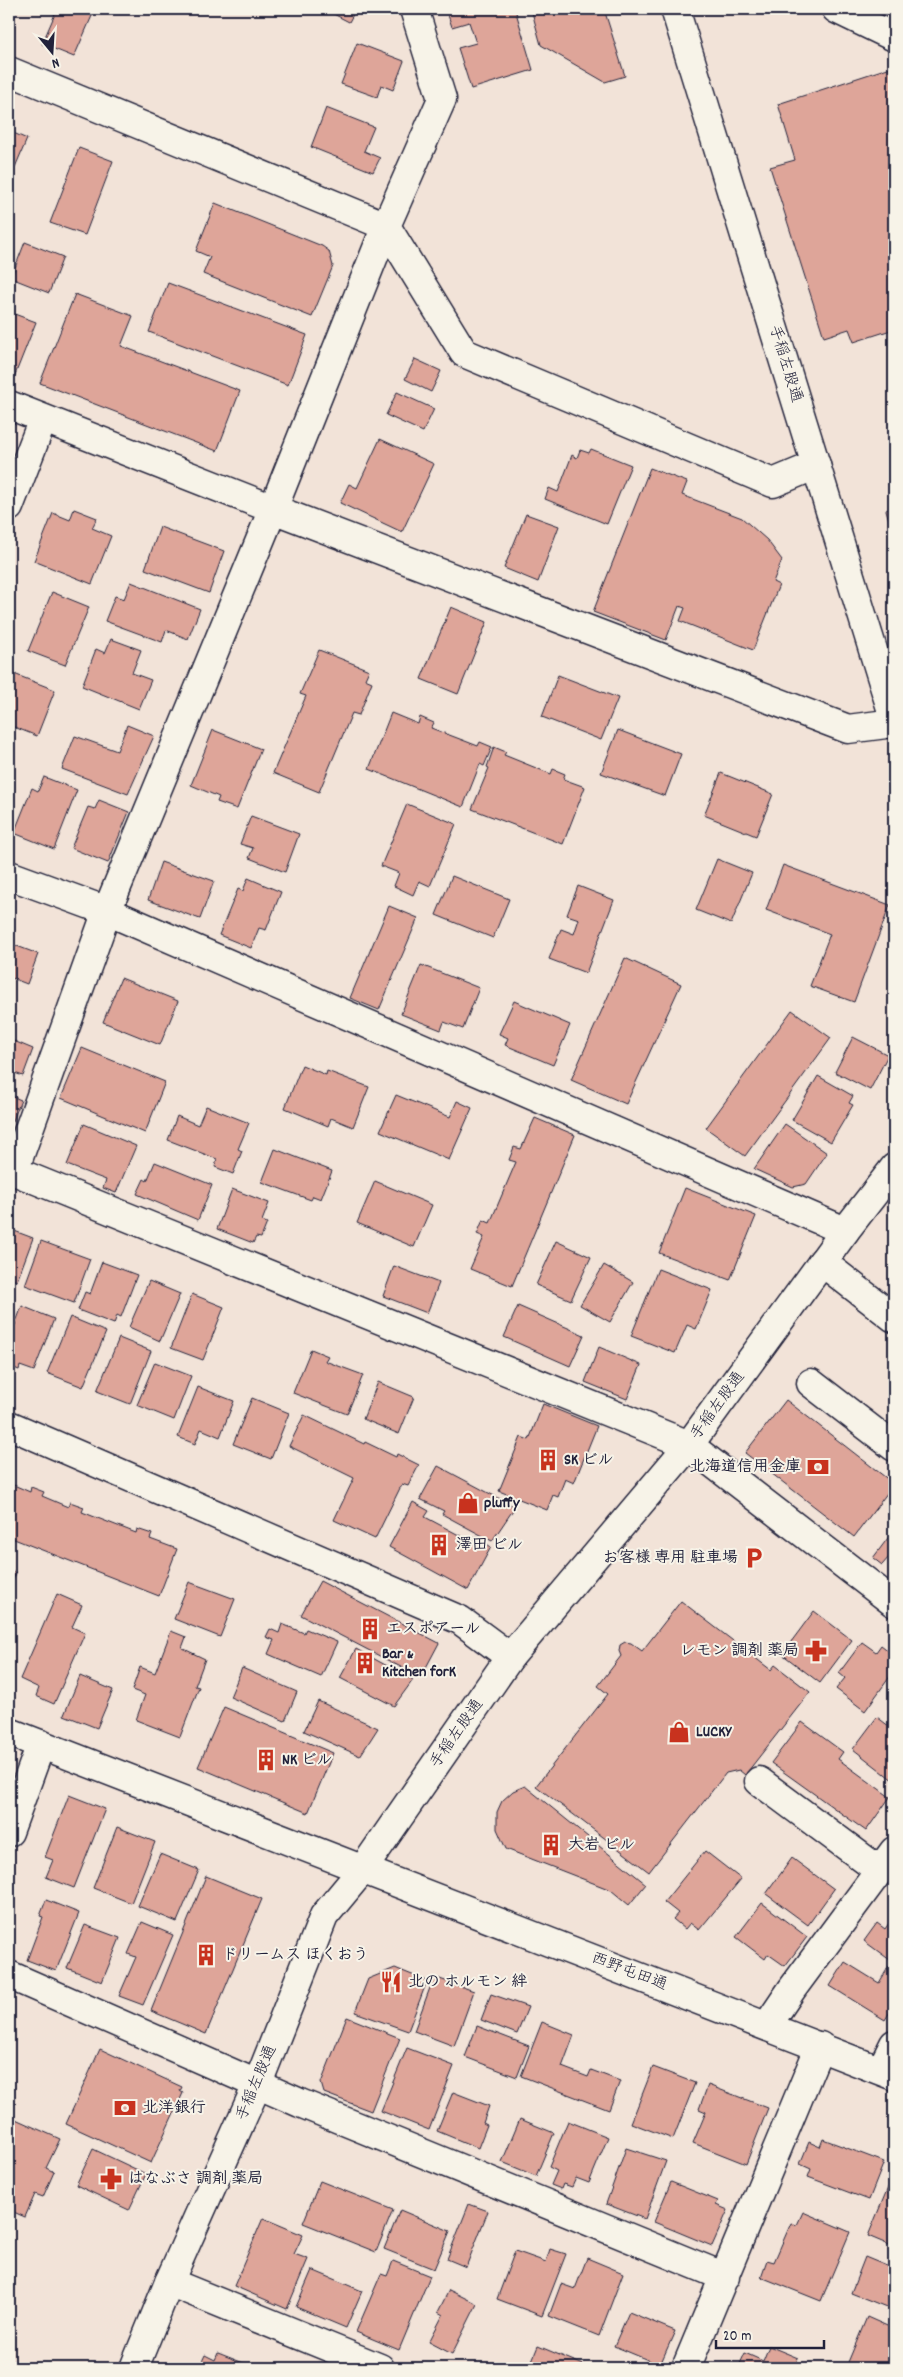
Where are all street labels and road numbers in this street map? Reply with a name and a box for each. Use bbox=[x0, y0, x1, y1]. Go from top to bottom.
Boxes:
street label: 手稲左股通 bbox=[762, 322, 808, 406]
street label: 手稲左股通 bbox=[685, 1367, 751, 1445]
street label: 手稲左股通 bbox=[425, 1695, 489, 1773]
street label: 西野屯田通 bbox=[588, 1947, 670, 1997]
street label: 手稲左股通 bbox=[231, 2042, 283, 2124]

